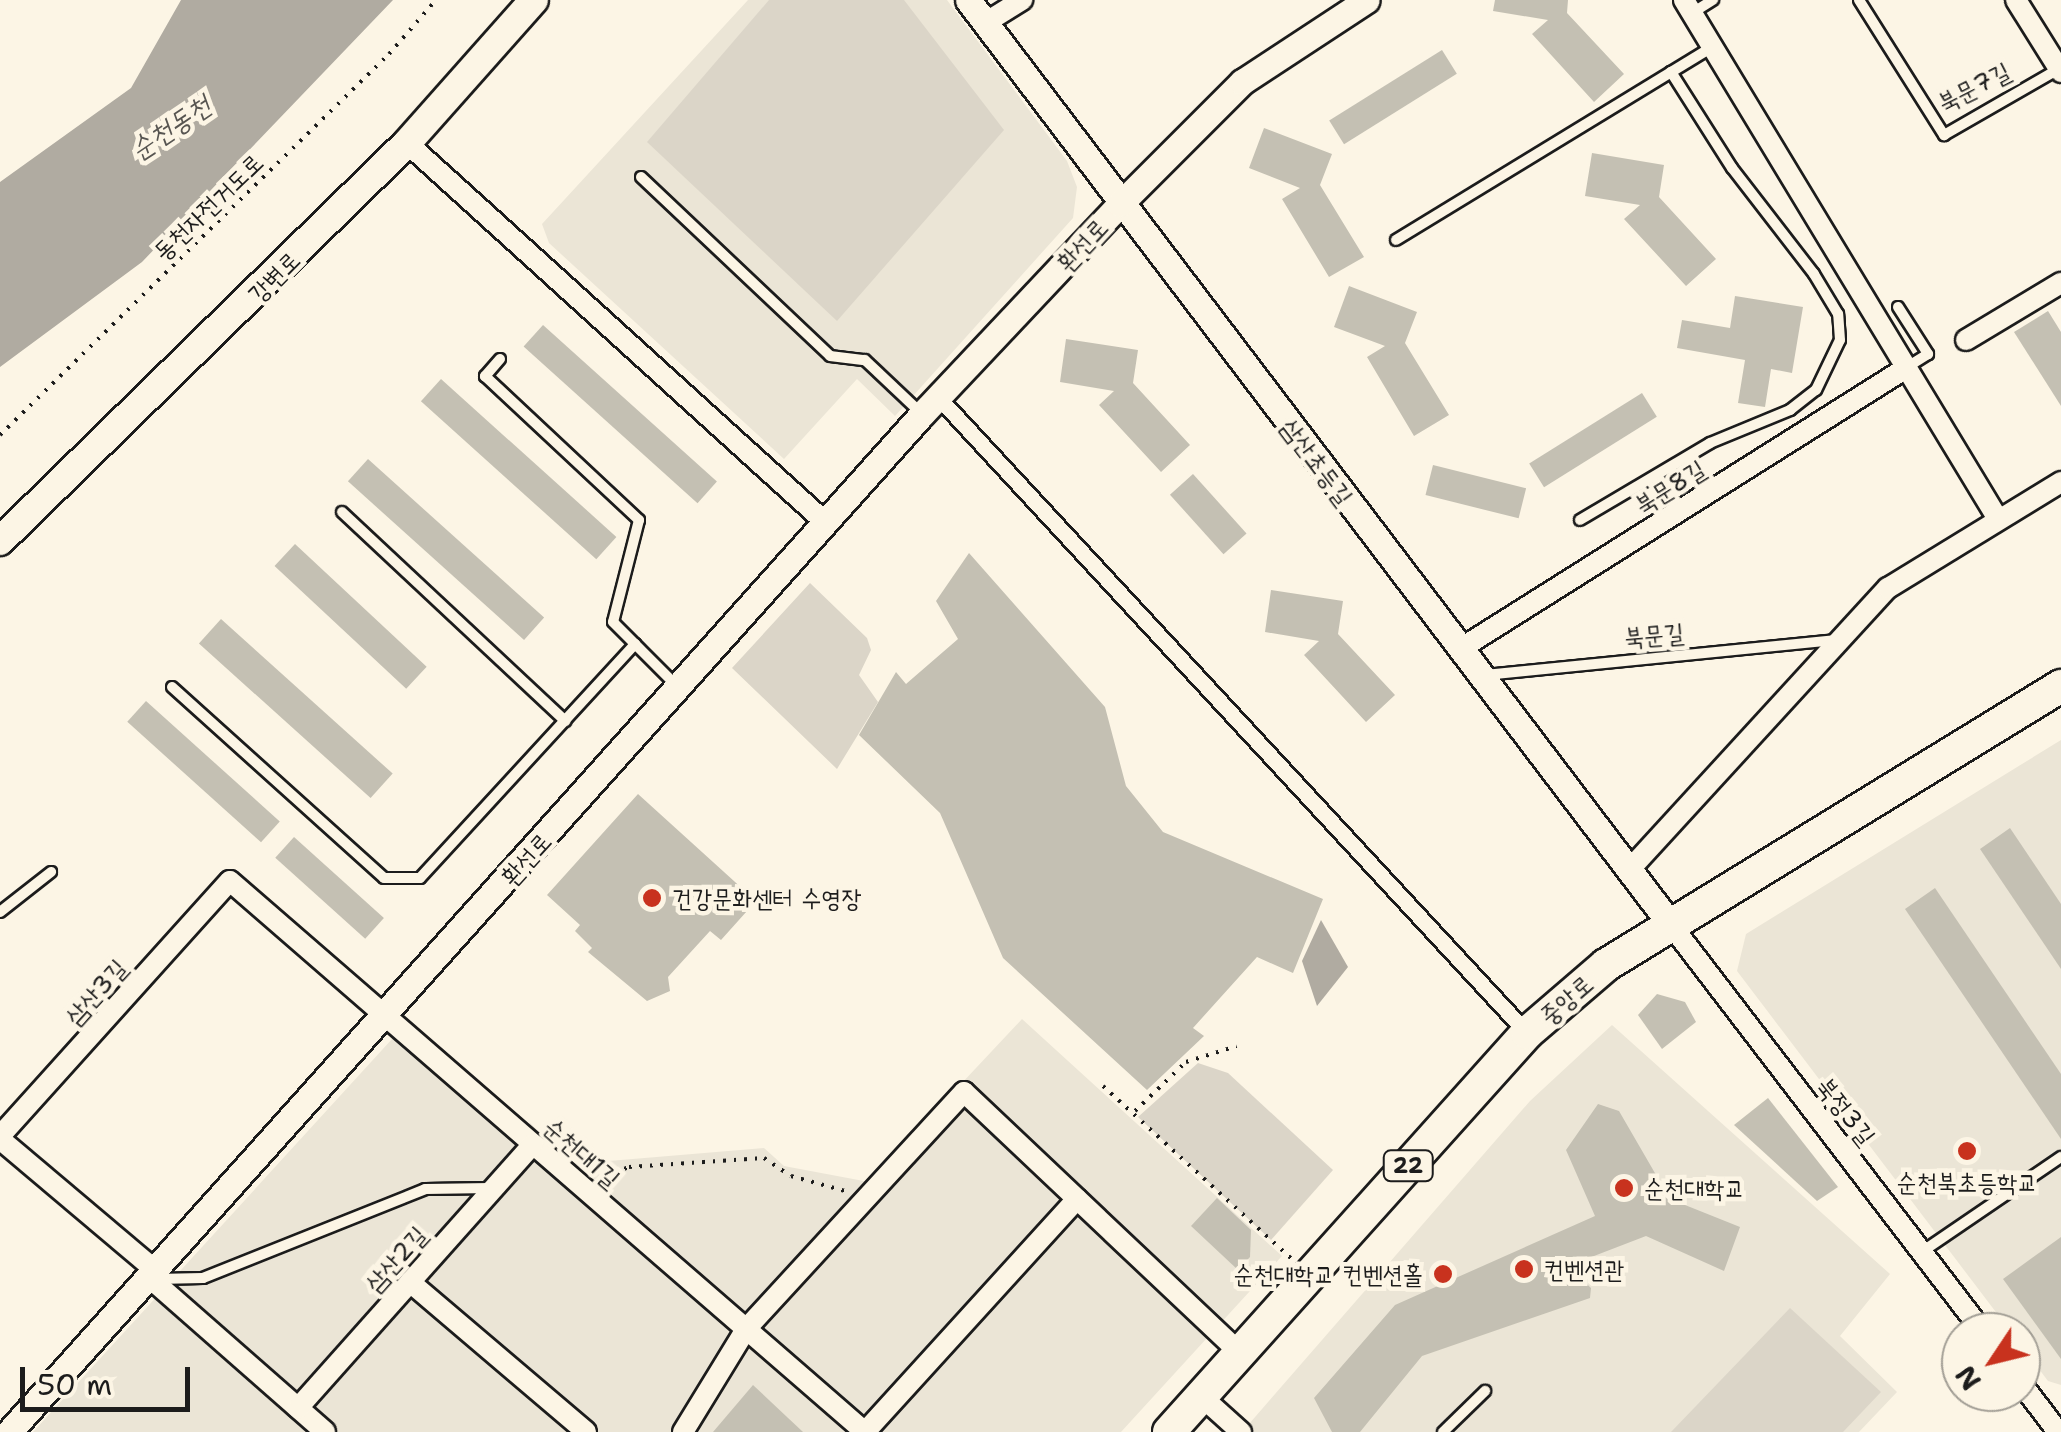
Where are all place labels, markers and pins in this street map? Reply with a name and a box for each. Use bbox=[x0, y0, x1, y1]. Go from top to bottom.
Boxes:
place label: 건강문화센터 수영장 bbox=[672, 883, 862, 913]
marker: 건강문화센터 수영장 bbox=[641, 887, 663, 909]
marker: 순천북초등학교 bbox=[1956, 1140, 1978, 1162]
place label: 순천북초등학교 bbox=[1897, 1167, 2037, 1197]
place label: 순천대학교 bbox=[1644, 1173, 1745, 1203]
marker: 순천대학교 bbox=[1613, 1177, 1635, 1199]
place label: 컨벤션관 bbox=[1544, 1254, 1624, 1284]
marker: 컨벤션관 bbox=[1513, 1258, 1535, 1280]
place label: 순천대학교 컨벤션홀 bbox=[1233, 1259, 1423, 1289]
marker: 순천대학교 컨벤션홀 bbox=[1432, 1263, 1454, 1285]

